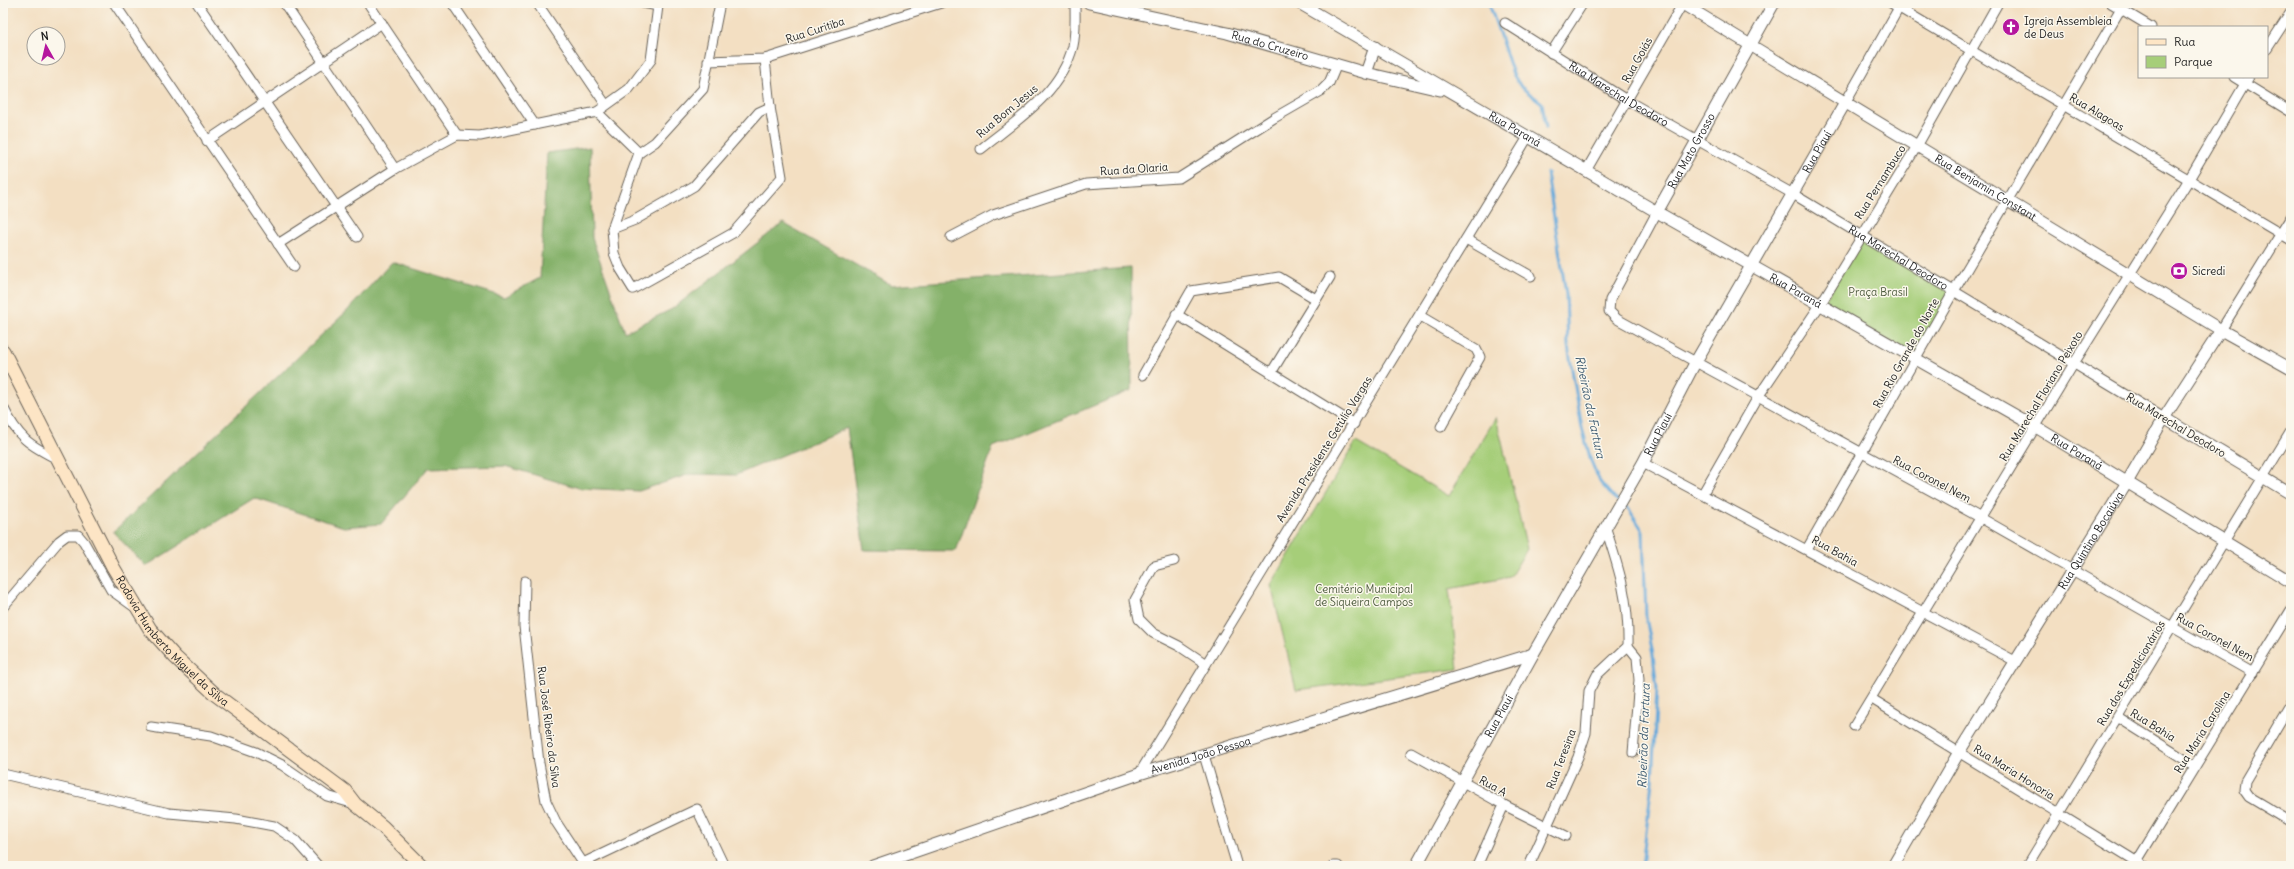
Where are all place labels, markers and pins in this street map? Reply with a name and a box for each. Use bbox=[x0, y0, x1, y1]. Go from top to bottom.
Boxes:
place label: Igreja Assembleia de Deus bbox=[2024, 14, 2112, 41]
church icon: Igreja Assembleia de Deus bbox=[2001, 17, 2021, 37]
bank icon: Sicredi bbox=[2169, 261, 2189, 281]
place label: Sicredi bbox=[2192, 264, 2225, 278]

